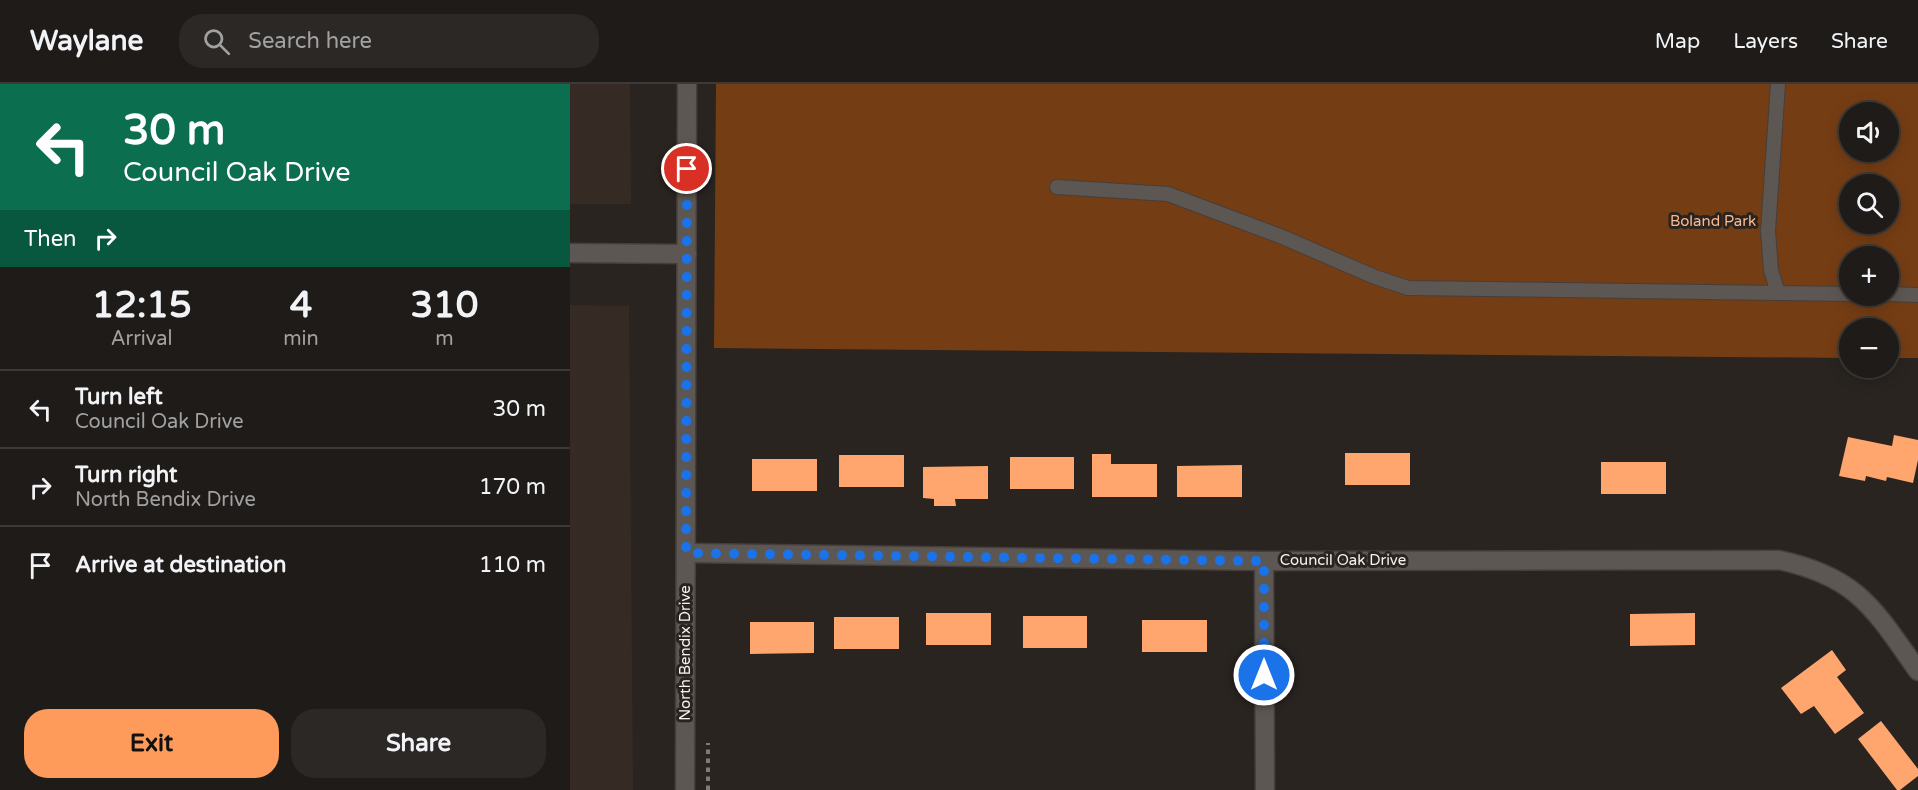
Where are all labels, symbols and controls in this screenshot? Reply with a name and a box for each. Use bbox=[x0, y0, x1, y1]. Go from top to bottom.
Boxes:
search box bbox=[179, 14, 599, 68]
text: Waylane bbox=[30, 24, 143, 58]
icon: search bbox=[200, 25, 233, 58]
text: Search here bbox=[248, 28, 372, 54]
text: Map bbox=[1655, 29, 1700, 54]
text: Layers bbox=[1733, 29, 1798, 54]
text: Share bbox=[1831, 29, 1888, 54]
map controls bbox=[1839, 102, 1899, 378]
button: sound bbox=[1839, 102, 1899, 162]
text: 30 m bbox=[123, 105, 225, 156]
icon: left bbox=[24, 108, 102, 186]
pin bbox=[661, 143, 712, 194]
icon: arrive bbox=[670, 152, 703, 185]
text: Council Oak Drive bbox=[123, 156, 351, 189]
button: search bbox=[1839, 174, 1899, 234]
park label: Boland Park bbox=[1670, 212, 1756, 230]
icon: right bbox=[89, 222, 122, 255]
text: Then bbox=[24, 226, 77, 252]
button: + bbox=[1839, 246, 1899, 306]
text: 12:15 bbox=[92, 284, 192, 327]
text: 4 bbox=[290, 284, 312, 327]
text: 310 bbox=[410, 284, 478, 327]
button: − bbox=[1839, 318, 1899, 378]
text: Arrival bbox=[111, 327, 173, 351]
text: min bbox=[283, 327, 319, 351]
text: m bbox=[435, 327, 454, 351]
text: Turn left bbox=[75, 384, 163, 410]
icon: left bbox=[24, 393, 57, 426]
text: 30 m bbox=[492, 396, 546, 422]
text: Council Oak Drive bbox=[75, 410, 244, 434]
text: Turn right bbox=[75, 462, 177, 488]
icon: right bbox=[24, 471, 57, 504]
text: 170 m bbox=[479, 474, 546, 500]
text: North Bendix Drive bbox=[75, 488, 256, 512]
icon: arrive bbox=[24, 549, 57, 582]
street label: Council Oak Drive bbox=[1280, 551, 1406, 569]
text: Arrive at destination bbox=[75, 552, 286, 578]
text: 110 m bbox=[479, 552, 546, 578]
street label: North Bendix Drive bbox=[676, 585, 694, 721]
position arrow bbox=[1232, 643, 1296, 707]
button: Exit bbox=[24, 709, 279, 778]
button: Share bbox=[291, 709, 546, 778]

